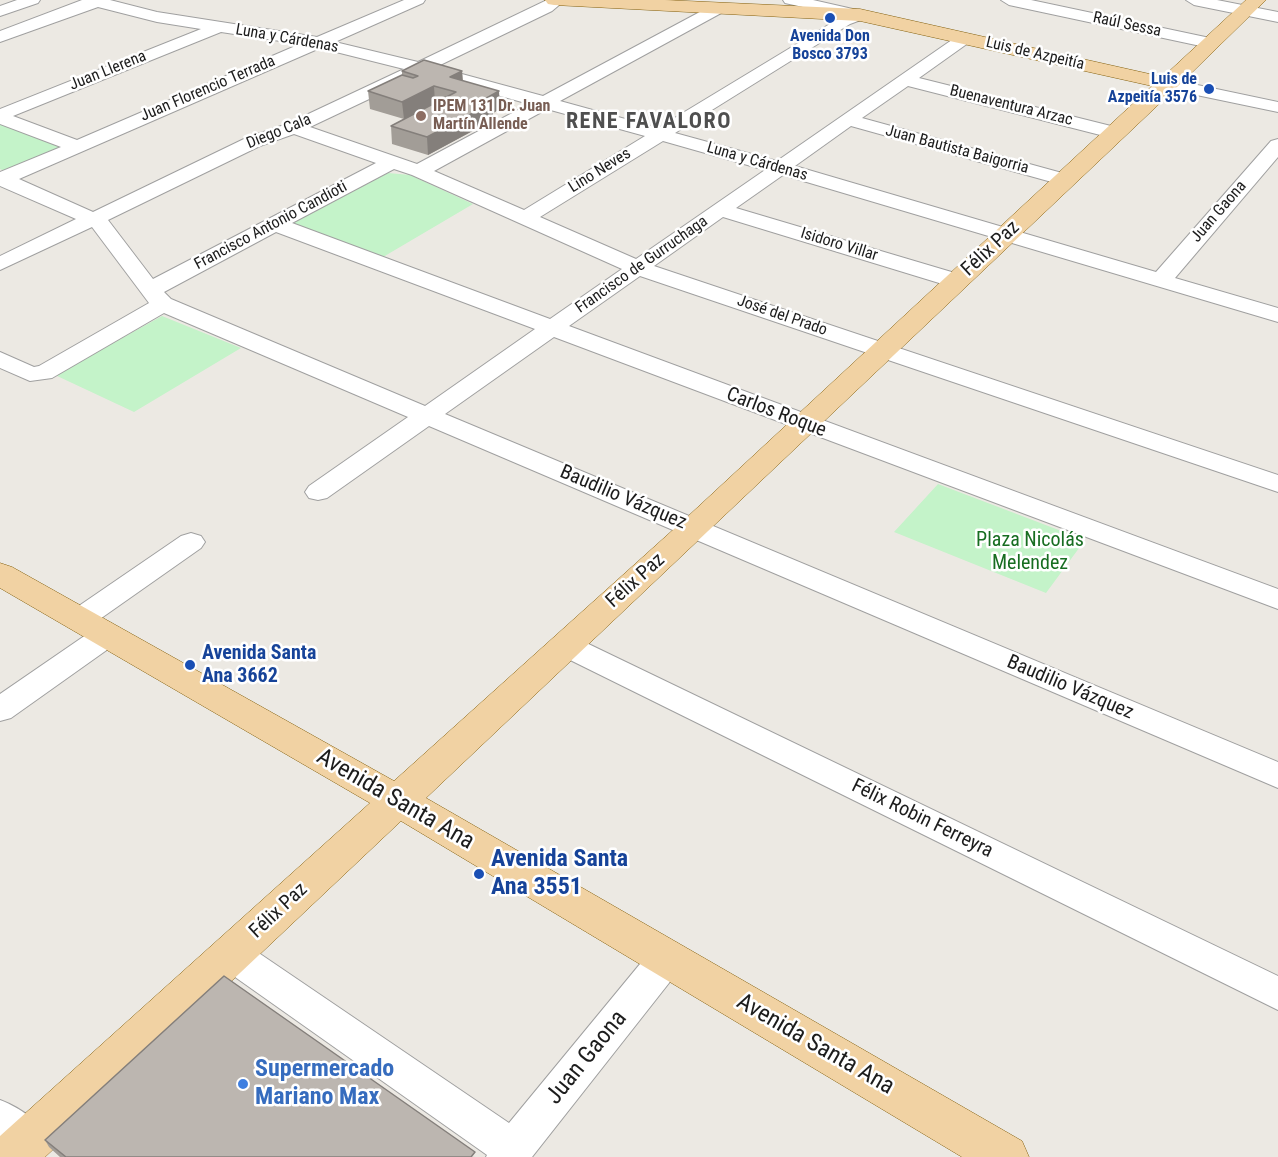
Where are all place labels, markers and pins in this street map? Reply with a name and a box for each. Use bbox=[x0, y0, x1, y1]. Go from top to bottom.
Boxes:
marker: Avenida Don Bosco 3793 bbox=[823, 11, 837, 25]
place label: Avenida Don Bosco 3793 bbox=[790, 27, 870, 65]
place label: Luis de Azpeitía 3576 bbox=[1108, 70, 1197, 108]
marker: Luis de Azpeitía 3576 bbox=[1202, 82, 1216, 96]
place label: IPEM 131 Dr. Juan Martín Allende bbox=[433, 97, 550, 135]
marker: IPEM 131 Dr. Juan Martín Allende bbox=[414, 109, 428, 123]
place label: Avenida Santa Ana 3662 bbox=[202, 642, 316, 689]
marker: Avenida Santa Ana 3662 bbox=[183, 658, 197, 672]
place label: Avenida Santa Ana 3551 bbox=[491, 846, 628, 902]
marker: Avenida Santa Ana 3551 bbox=[472, 867, 486, 881]
place label: Supermercado Mariano Max bbox=[255, 1056, 394, 1112]
marker: Supermercado Mariano Max bbox=[236, 1077, 250, 1091]

